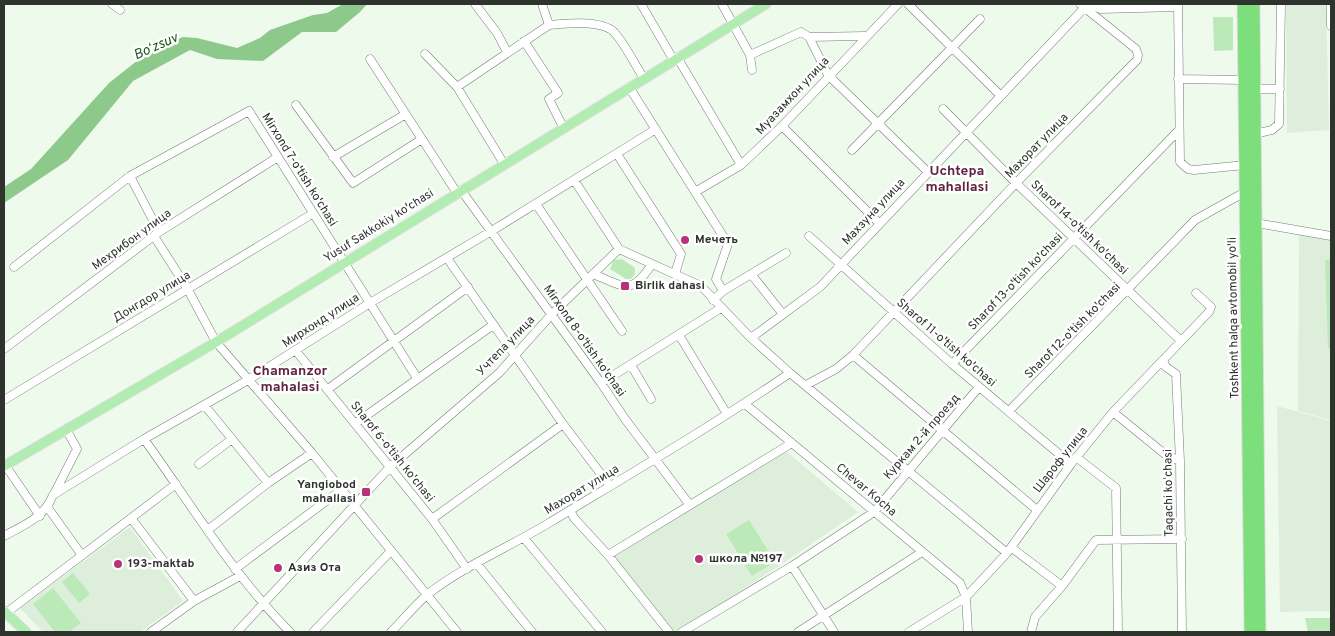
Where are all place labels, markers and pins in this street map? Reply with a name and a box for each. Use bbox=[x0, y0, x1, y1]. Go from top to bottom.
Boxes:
place label: Мечеть bbox=[695, 232, 738, 248]
marker: Мечеть bbox=[679, 234, 691, 246]
place label: Birlik dahasi bbox=[635, 278, 705, 294]
marker: Birlik dahasi bbox=[619, 280, 631, 292]
place label: Yangiobod mahallasi bbox=[297, 477, 356, 507]
marker: Yangiobod mahallasi bbox=[360, 486, 372, 498]
place label: школа №197 bbox=[709, 551, 782, 567]
marker: школа №197 bbox=[693, 553, 705, 565]
place label: 193-maktab bbox=[128, 556, 194, 572]
marker: 193-maktab bbox=[112, 558, 124, 570]
place label: Азиз Ота bbox=[288, 560, 341, 576]
marker: Азиз Ота bbox=[272, 562, 284, 574]

